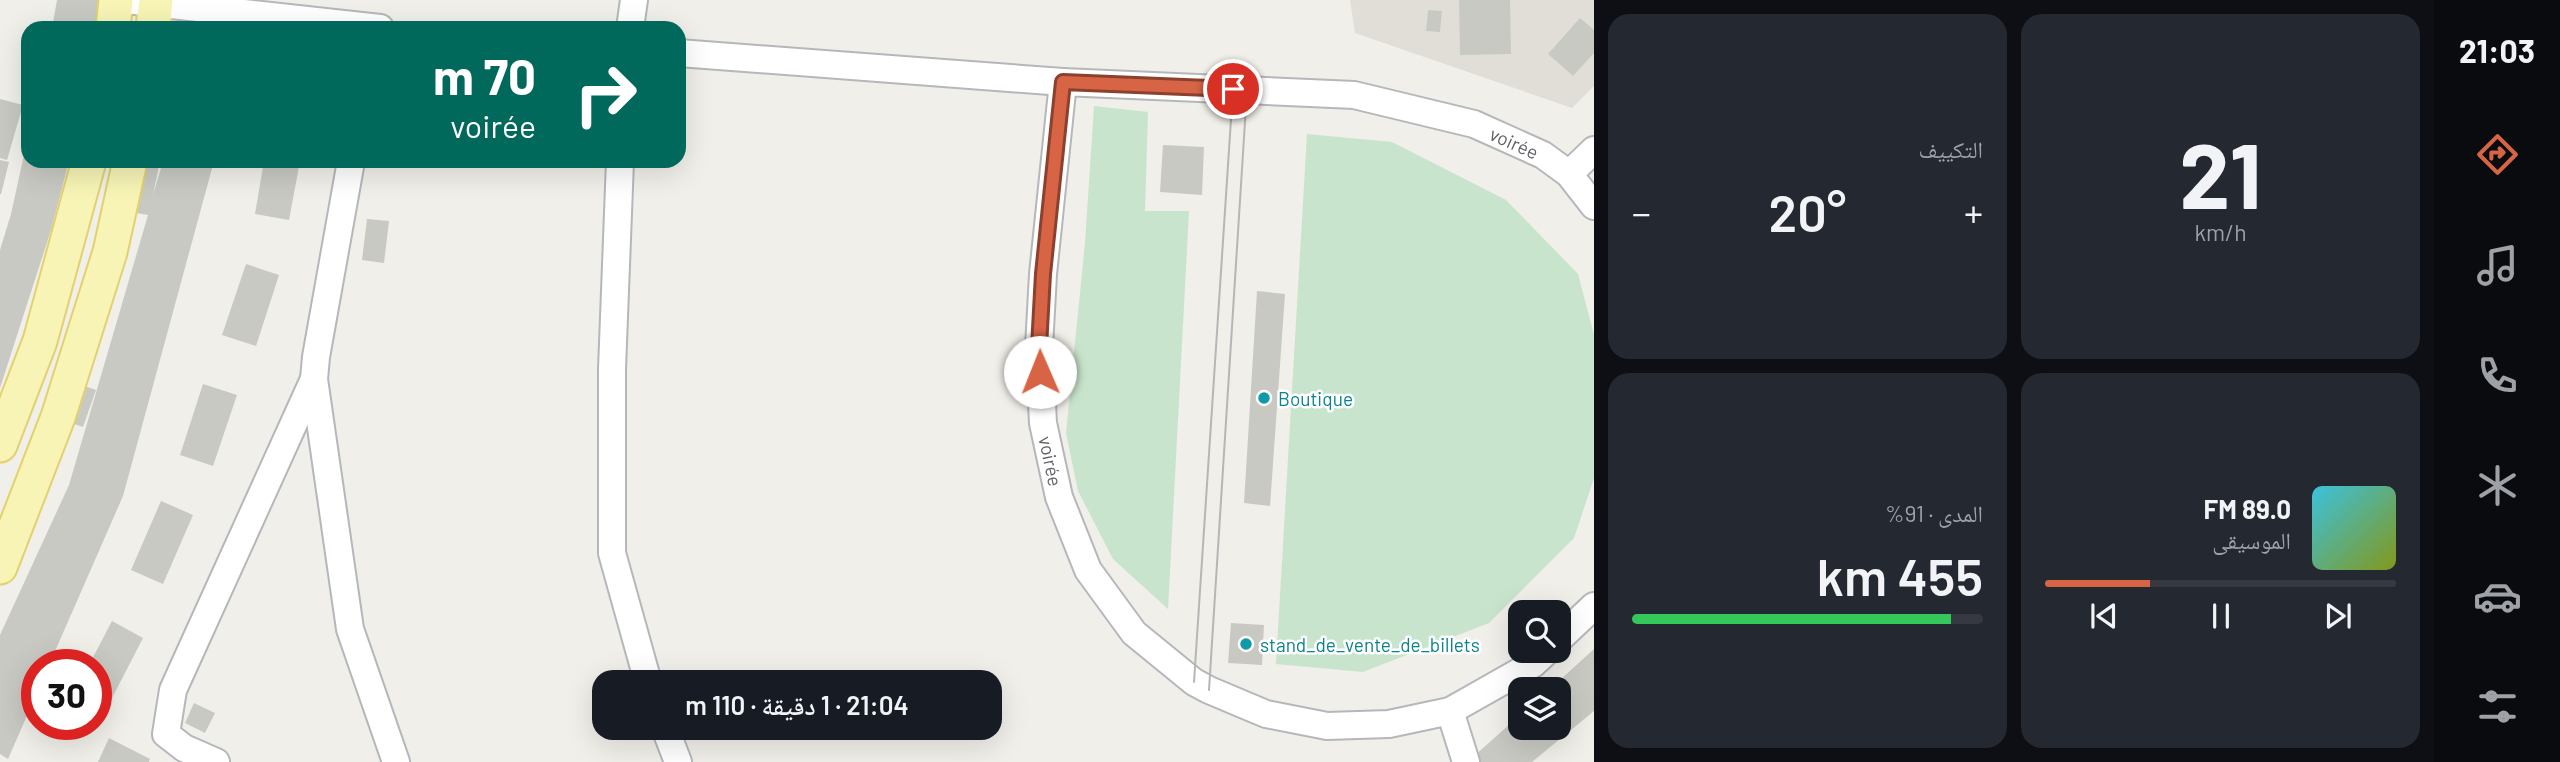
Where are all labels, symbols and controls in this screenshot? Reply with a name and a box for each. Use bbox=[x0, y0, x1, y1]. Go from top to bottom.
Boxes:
text: 21:03 bbox=[2459, 31, 2535, 69]
text: 70 m bbox=[433, 46, 536, 105]
icon: right bbox=[560, 49, 651, 140]
pin bbox=[1203, 59, 1263, 119]
icon: arrive bbox=[1214, 70, 1252, 108]
text: voirée bbox=[450, 106, 536, 144]
text: 21 bbox=[2179, 118, 2262, 227]
street label: voirée bbox=[1486, 121, 1542, 163]
icon: directions bbox=[2473, 130, 2522, 179]
text: التكييف bbox=[1918, 135, 1983, 163]
text: 20° bbox=[1769, 180, 1846, 242]
text: − bbox=[1632, 189, 1651, 235]
text: + bbox=[1964, 189, 1983, 235]
text: km/h bbox=[2194, 218, 2247, 246]
icon: music bbox=[2473, 241, 2522, 290]
position arrow bbox=[1003, 335, 1077, 409]
icon: phone bbox=[2473, 351, 2522, 400]
place label: Boutique bbox=[1278, 387, 1353, 410]
marker: Boutique bbox=[1256, 390, 1272, 406]
street label: voirée bbox=[1034, 434, 1068, 488]
icon: climate bbox=[2473, 461, 2522, 510]
text: 89.0 FM bbox=[2204, 493, 2291, 524]
text: المدى · 91% bbox=[1885, 499, 1983, 527]
text: الموسيقى bbox=[2212, 526, 2291, 554]
text: 455 km bbox=[1817, 544, 1983, 606]
icon: car bbox=[2473, 572, 2522, 621]
icon: previous bbox=[2085, 597, 2123, 635]
icon: pause bbox=[2202, 597, 2240, 635]
icon: next bbox=[2319, 597, 2357, 635]
map controls bbox=[1508, 600, 1571, 740]
button: search bbox=[1508, 600, 1571, 663]
place label: stand_de_vente_de_billets bbox=[1260, 633, 1480, 656]
marker: stand_de_vente_de_billets bbox=[1238, 636, 1254, 652]
speed limit sign: 30 bbox=[21, 649, 112, 740]
button: layers bbox=[1508, 677, 1571, 740]
icon: filters bbox=[2473, 682, 2522, 731]
text: 21:04 · 1 دقيقة · 110 m bbox=[685, 689, 909, 720]

